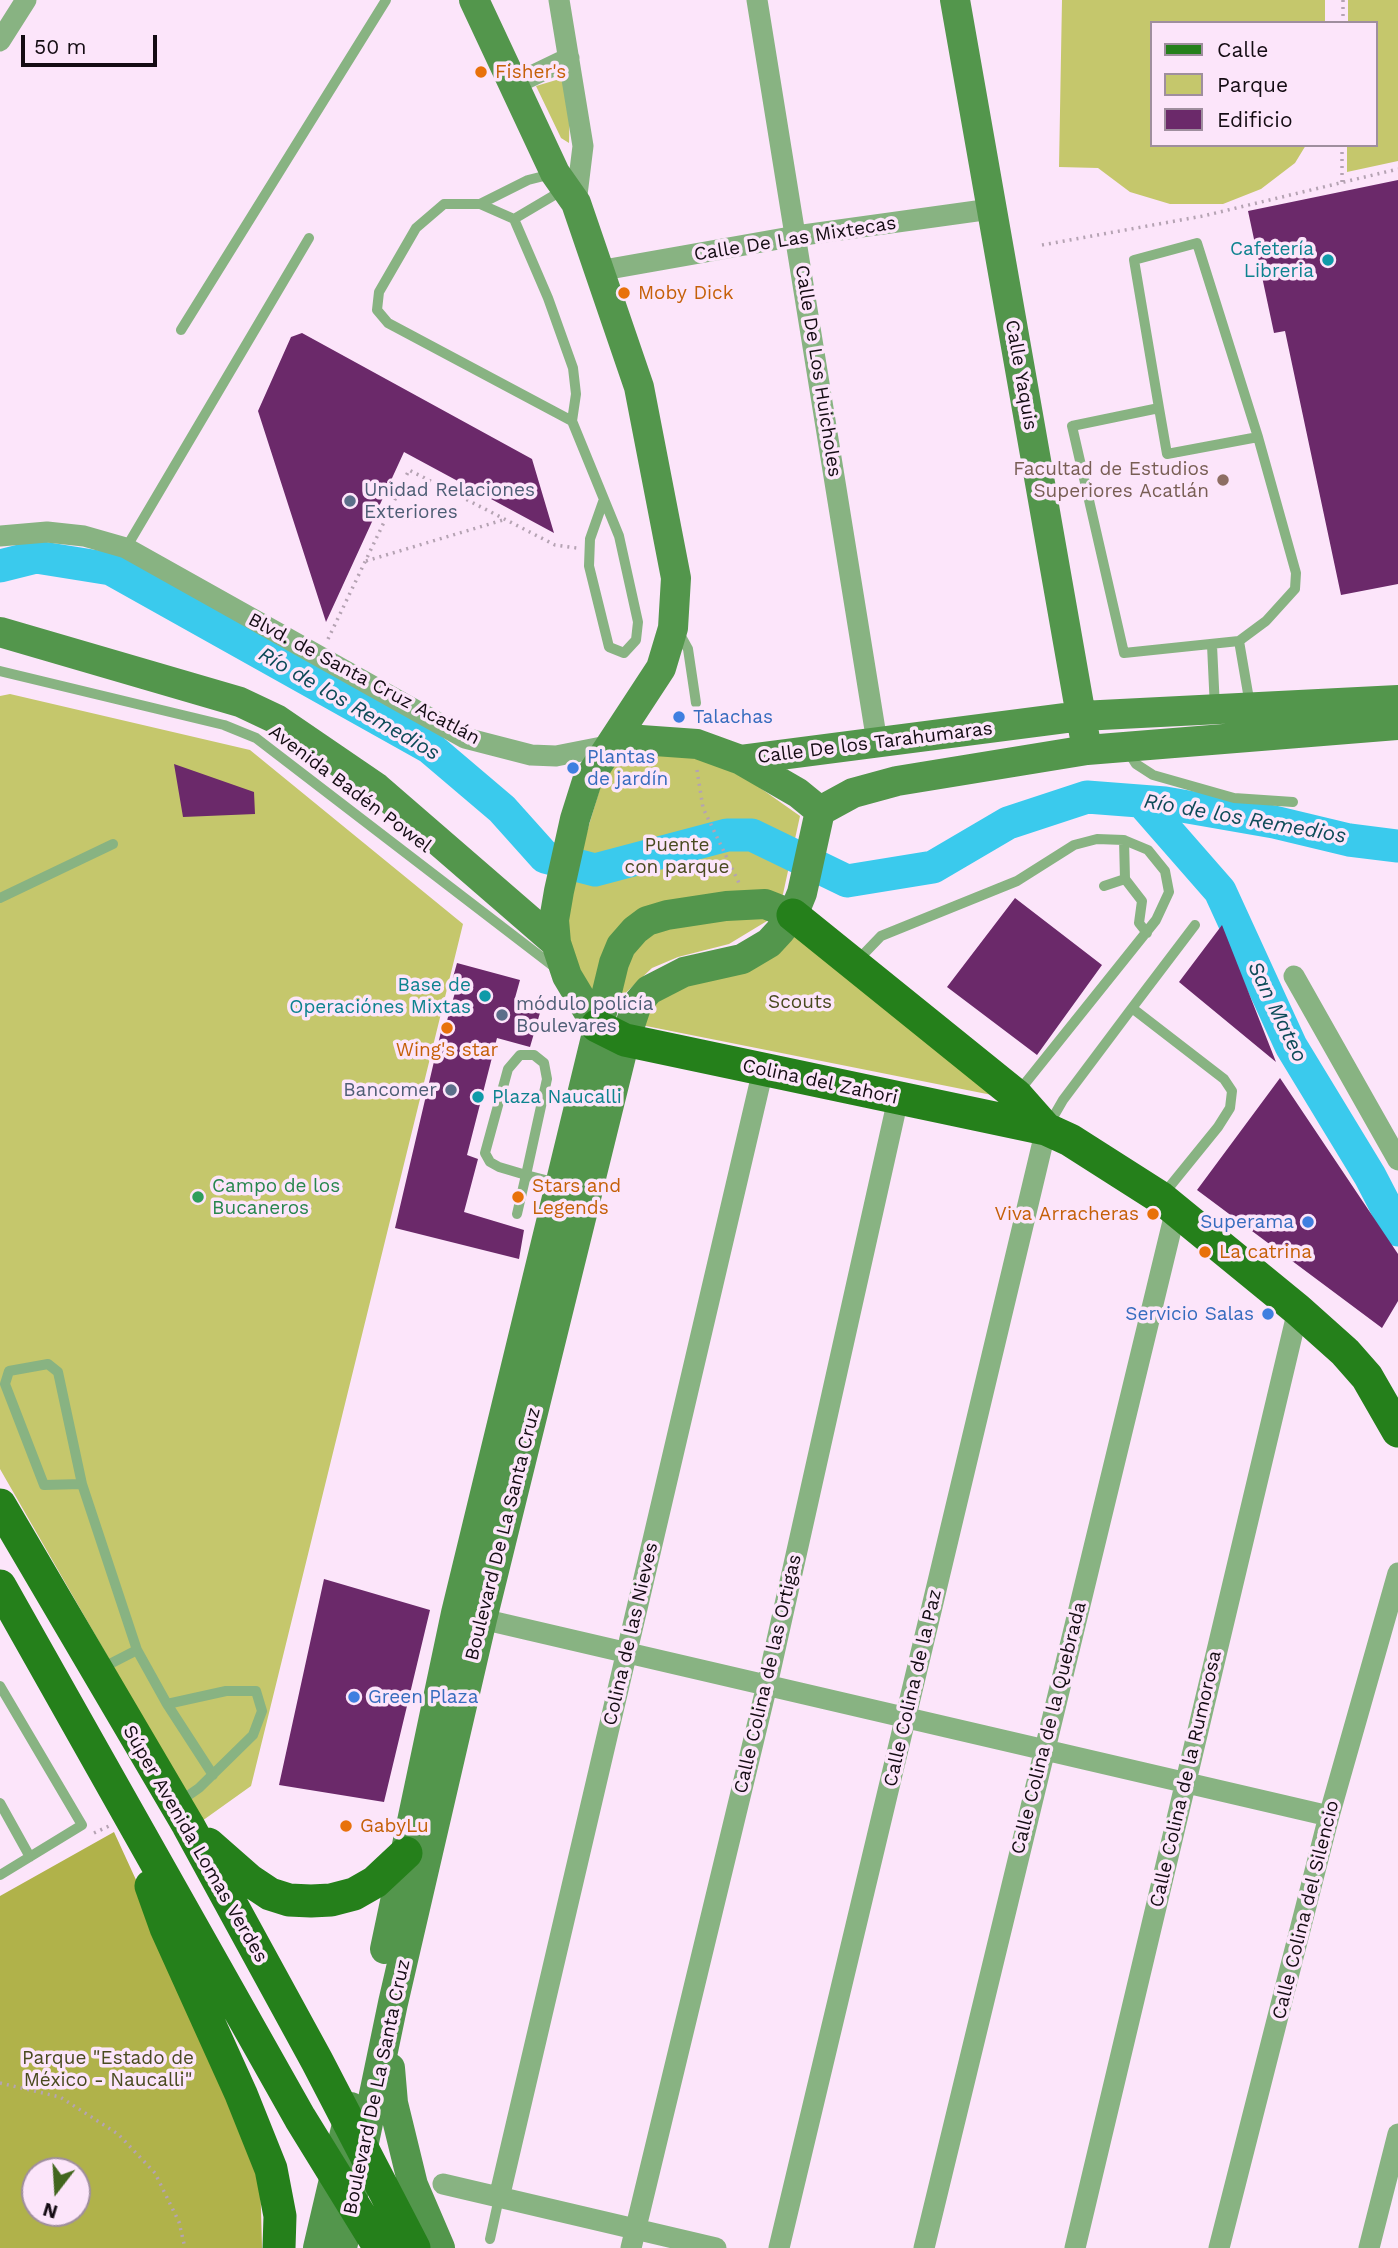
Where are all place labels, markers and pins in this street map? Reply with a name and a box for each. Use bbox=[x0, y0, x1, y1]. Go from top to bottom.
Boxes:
place label: Fisher's bbox=[495, 61, 566, 83]
marker: Fisher's bbox=[473, 64, 489, 80]
place label: Cafetería Libreria bbox=[1230, 238, 1314, 282]
marker: Cafetería Libreria bbox=[1320, 252, 1336, 268]
place label: Moby Dick bbox=[638, 282, 733, 304]
marker: Moby Dick bbox=[616, 285, 632, 301]
place label: Facultad de Estudios Superiores Acatlán bbox=[1013, 458, 1209, 502]
marker: Facultad de Estudios Superiores Acatlán bbox=[1215, 472, 1231, 488]
place label: Unidad Relaciones Exteriores bbox=[364, 479, 535, 523]
marker: Unidad Relaciones Exteriores bbox=[342, 493, 358, 509]
place label: Talachas bbox=[693, 706, 773, 728]
marker: Talachas bbox=[671, 709, 687, 725]
place label: Plantas de jardín bbox=[587, 746, 668, 790]
marker: Plantas de jardín bbox=[565, 760, 581, 776]
place label: Base de Operaciónes Mixtas bbox=[289, 974, 471, 1018]
marker: Base de Operaciónes Mixtas bbox=[477, 988, 493, 1004]
place label: módulo policía Boulevares bbox=[516, 993, 653, 1037]
marker: módulo policía Boulevares bbox=[494, 1007, 510, 1023]
marker: Wing's star bbox=[439, 1020, 455, 1036]
place label: Wing's star bbox=[396, 1039, 498, 1061]
place label: Bancomer bbox=[343, 1079, 437, 1101]
marker: Bancomer bbox=[443, 1082, 459, 1098]
place label: Plaza Naucalli bbox=[492, 1086, 622, 1108]
marker: Plaza Naucalli bbox=[470, 1089, 486, 1105]
place label: Campo de los Bucaneros bbox=[212, 1175, 340, 1219]
place label: Stars and Legends bbox=[532, 1175, 621, 1219]
marker: Campo de los Bucaneros bbox=[190, 1189, 206, 1205]
marker: Stars and Legends bbox=[510, 1189, 526, 1205]
place label: Viva Arracheras bbox=[995, 1203, 1139, 1225]
marker: Viva Arracheras bbox=[1145, 1206, 1161, 1222]
place label: Superama bbox=[1200, 1211, 1294, 1233]
marker: Superama bbox=[1300, 1214, 1316, 1230]
place label: La catrina bbox=[1219, 1241, 1312, 1263]
marker: La catrina bbox=[1197, 1244, 1213, 1260]
place label: Servicio Salas bbox=[1125, 1303, 1254, 1325]
marker: Servicio Salas bbox=[1260, 1306, 1276, 1322]
place label: Green Plaza bbox=[368, 1686, 478, 1708]
marker: Green Plaza bbox=[346, 1689, 362, 1705]
place label: GabyLu bbox=[360, 1815, 429, 1837]
marker: GabyLu bbox=[338, 1818, 354, 1834]

